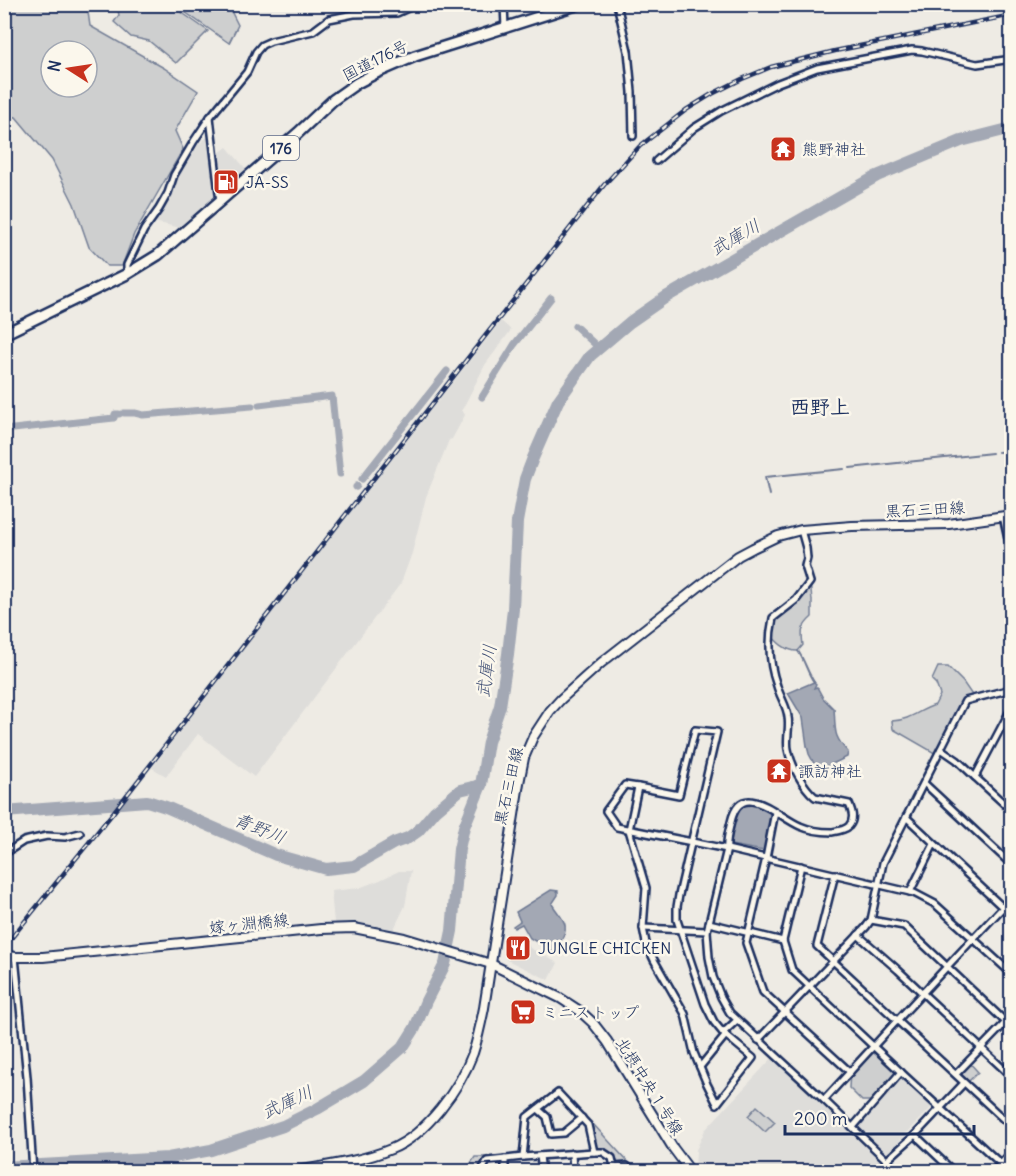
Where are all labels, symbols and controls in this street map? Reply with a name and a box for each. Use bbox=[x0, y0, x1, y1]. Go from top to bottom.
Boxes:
street label: 国道176号 bbox=[339, 35, 411, 85]
north arrow bbox=[39, 39, 99, 99]
text: N bbox=[43, 58, 65, 73]
temple icon: 熊野神社 bbox=[768, 134, 798, 164]
road number: 176 bbox=[263, 136, 299, 160]
place label: 熊野神社 bbox=[802, 139, 866, 159]
fuel station icon: JA-SS bbox=[211, 167, 241, 197]
place label: JA-SS bbox=[246, 172, 289, 192]
water label: 武庫川 bbox=[706, 214, 764, 260]
district label: 西野上 bbox=[790, 394, 850, 419]
street label: 黒石三田線 bbox=[885, 497, 965, 521]
water label: 武庫川 bbox=[471, 643, 501, 699]
street label: 黒石三田線 bbox=[489, 745, 527, 827]
temple icon: 諏訪神社 bbox=[764, 756, 794, 786]
place label: 諏訪神社 bbox=[798, 761, 862, 781]
water label: 青野川 bbox=[231, 807, 289, 849]
street label: 嫁ヶ淵橋線 bbox=[208, 909, 290, 937]
restaurant icon: JUNGLE CHICKEN bbox=[503, 933, 533, 963]
place label: JUNGLE CHICKEN bbox=[538, 938, 671, 958]
supermarket icon: ミニストップ bbox=[508, 997, 538, 1027]
place label: ミニストップ bbox=[542, 1002, 640, 1022]
street label: 北摂中央１号線 bbox=[612, 1033, 688, 1139]
water label: 武庫川 bbox=[258, 1080, 316, 1124]
scale bar bbox=[785, 1098, 974, 1136]
text: 200 m bbox=[794, 1107, 848, 1130]

